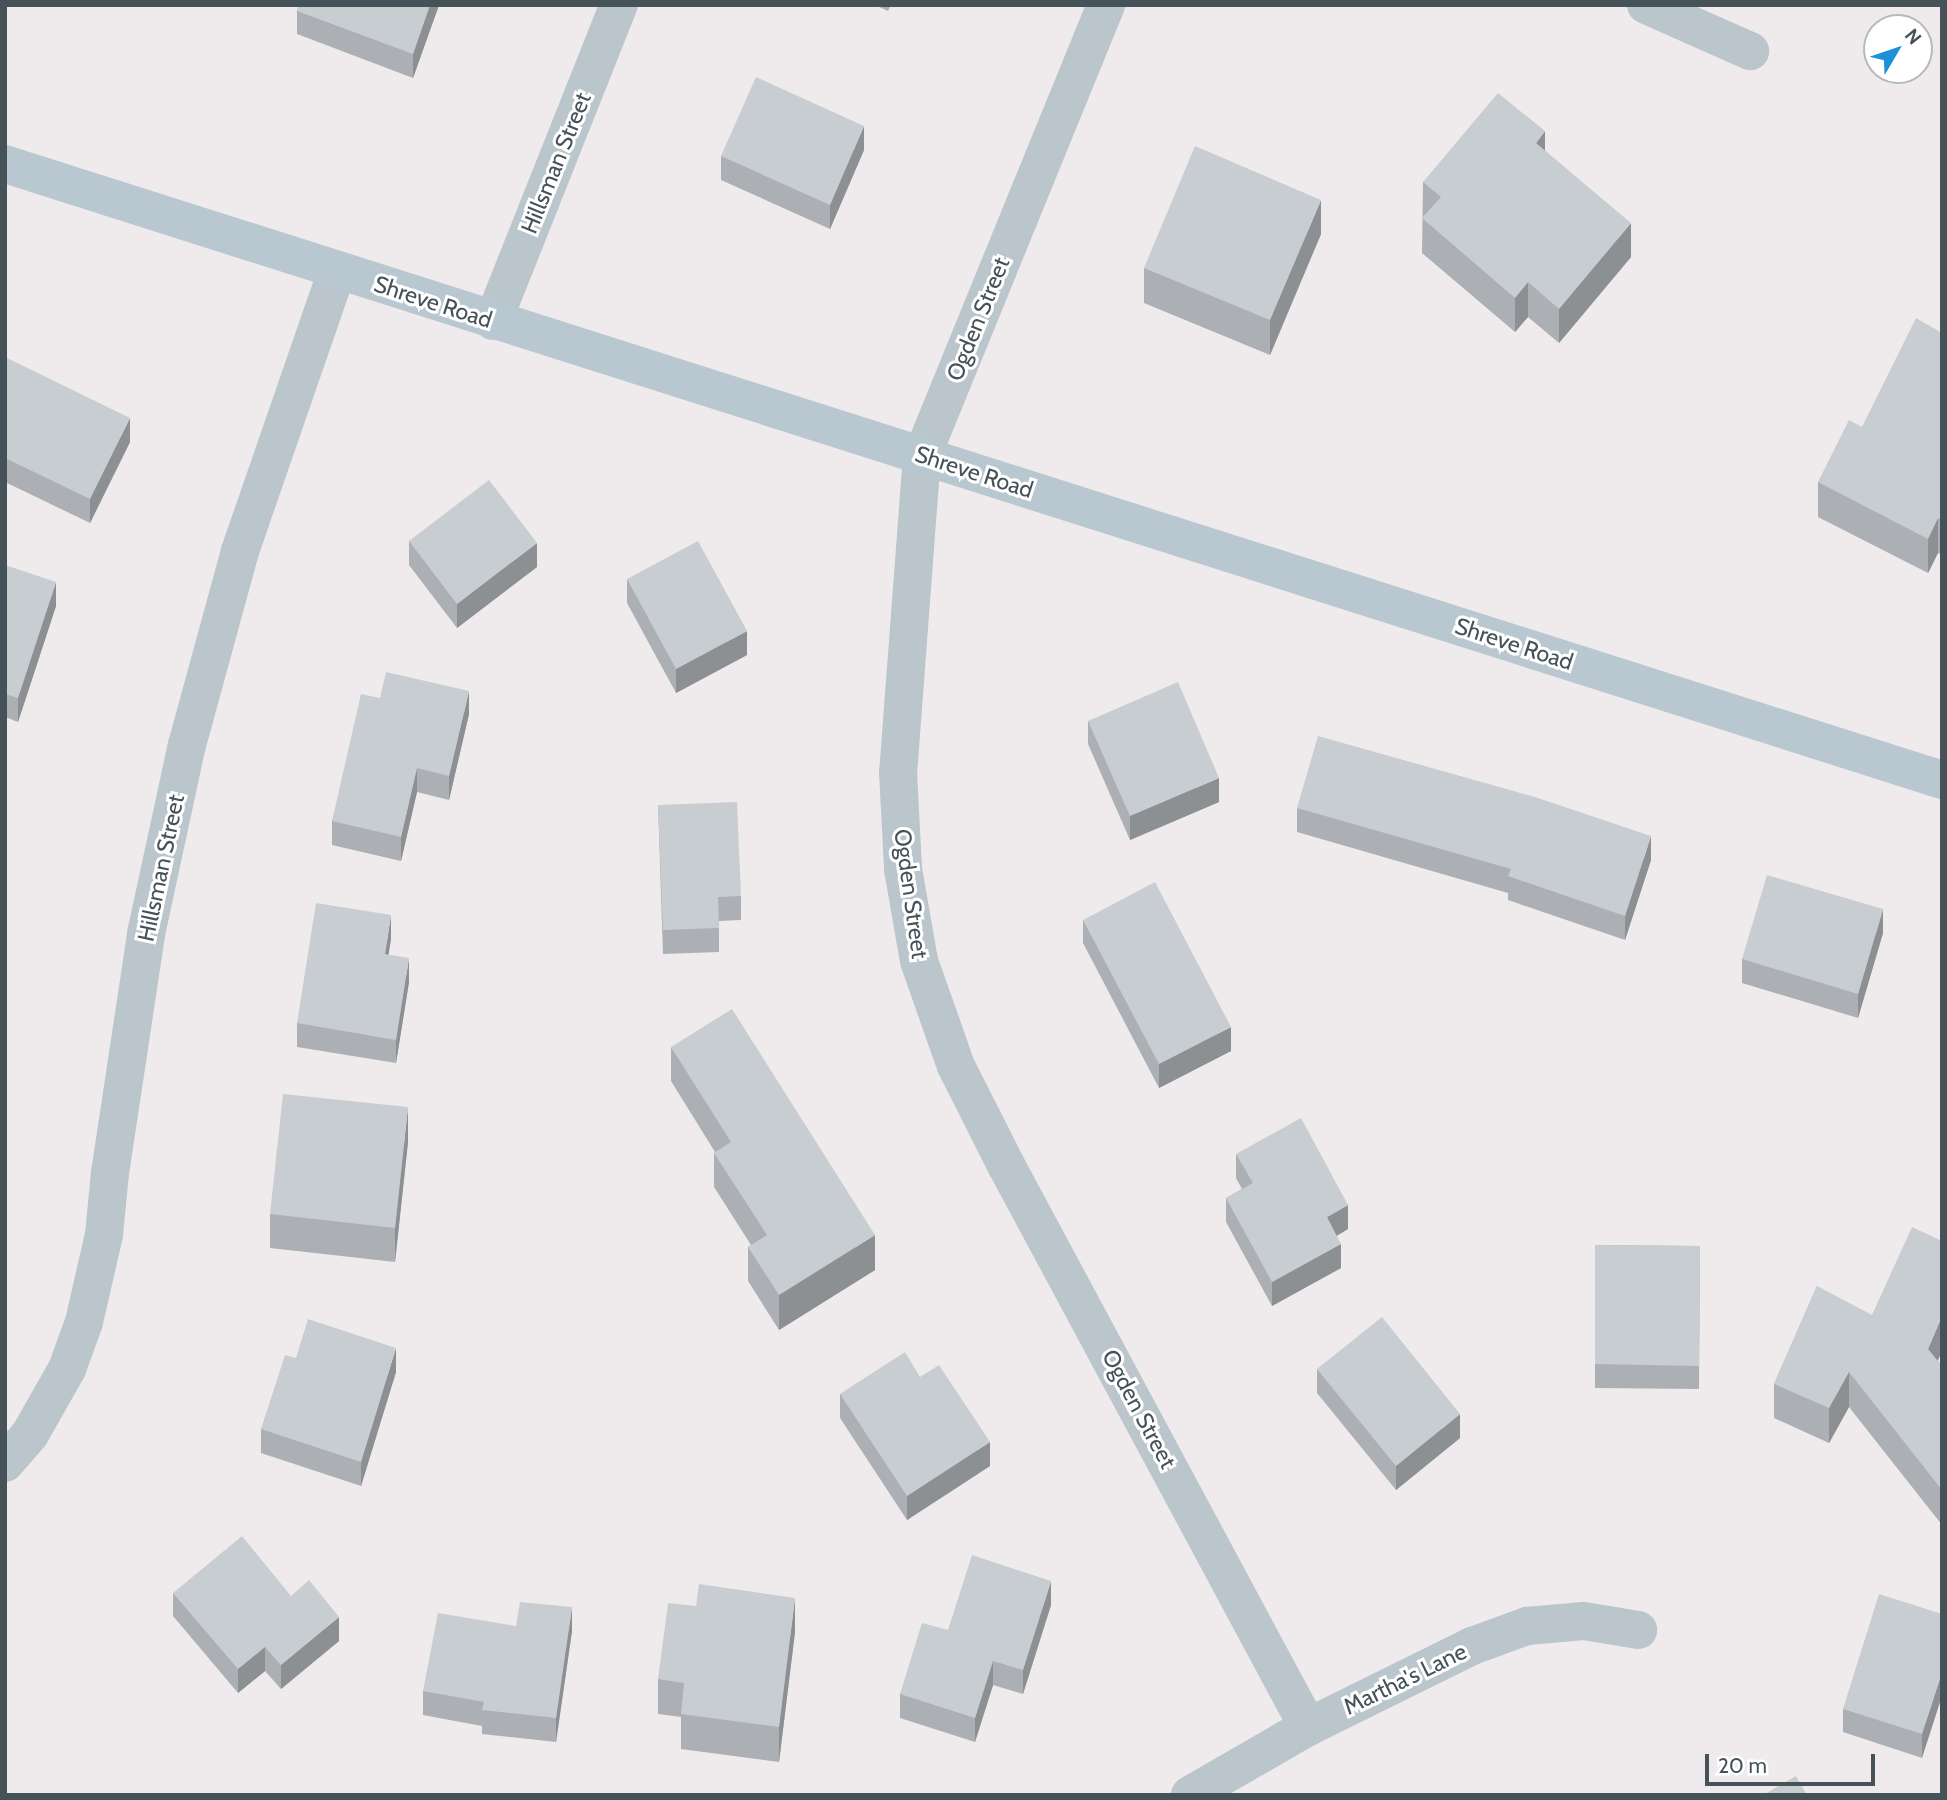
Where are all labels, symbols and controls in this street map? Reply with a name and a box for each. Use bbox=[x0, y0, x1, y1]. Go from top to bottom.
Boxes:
north arrow bbox=[1863, 14, 1933, 84]
text: N bbox=[1900, 24, 1926, 49]
street label: Hillsman Street bbox=[515, 88, 597, 238]
street label: Ogden Street bbox=[941, 253, 1015, 385]
street label: Shreve Road bbox=[371, 270, 495, 334]
street label: Shreve Road bbox=[912, 440, 1036, 504]
street label: Shreve Road bbox=[1452, 612, 1576, 676]
street label: Hillsman Street bbox=[132, 792, 190, 944]
street label: Ogden Street bbox=[888, 827, 934, 961]
street label: Ogden Street bbox=[1096, 1345, 1182, 1473]
street label: Martha's Lane bbox=[1339, 1637, 1471, 1721]
scale bar bbox=[1709, 1741, 1879, 1785]
text: 20 m bbox=[1718, 1753, 1767, 1778]

